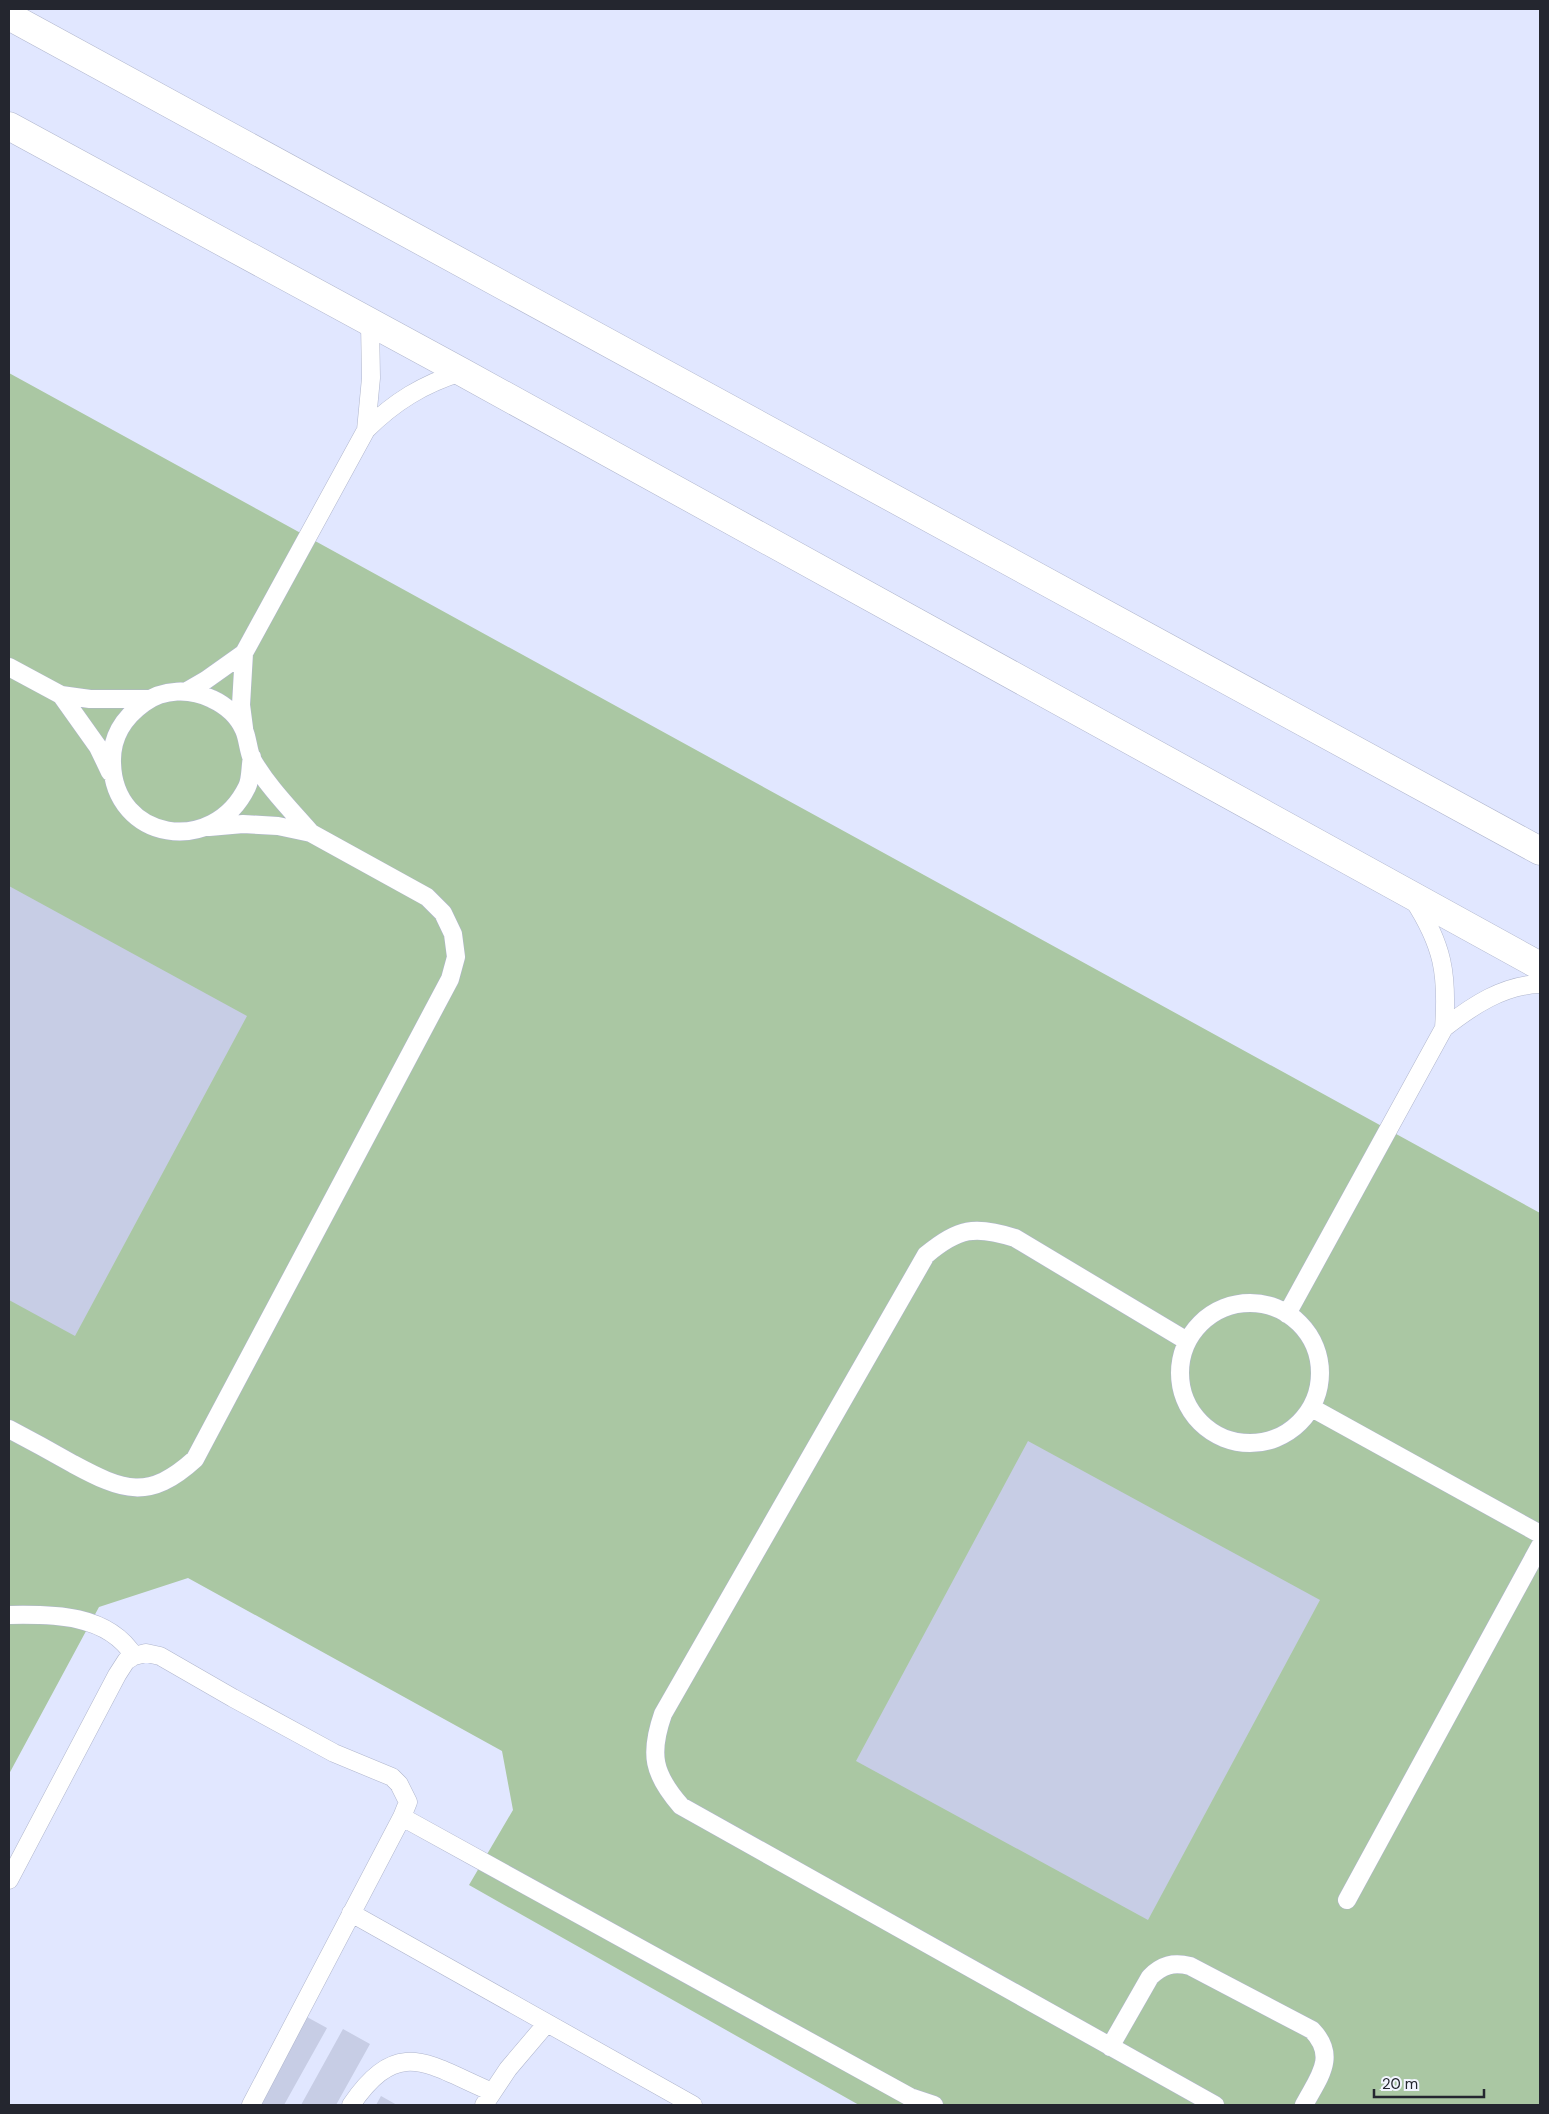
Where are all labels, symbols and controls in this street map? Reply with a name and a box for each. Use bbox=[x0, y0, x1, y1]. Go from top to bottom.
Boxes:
scale bar bbox=[1374, 2066, 1484, 2098]
text: 20 m bbox=[1382, 2074, 1418, 2094]

